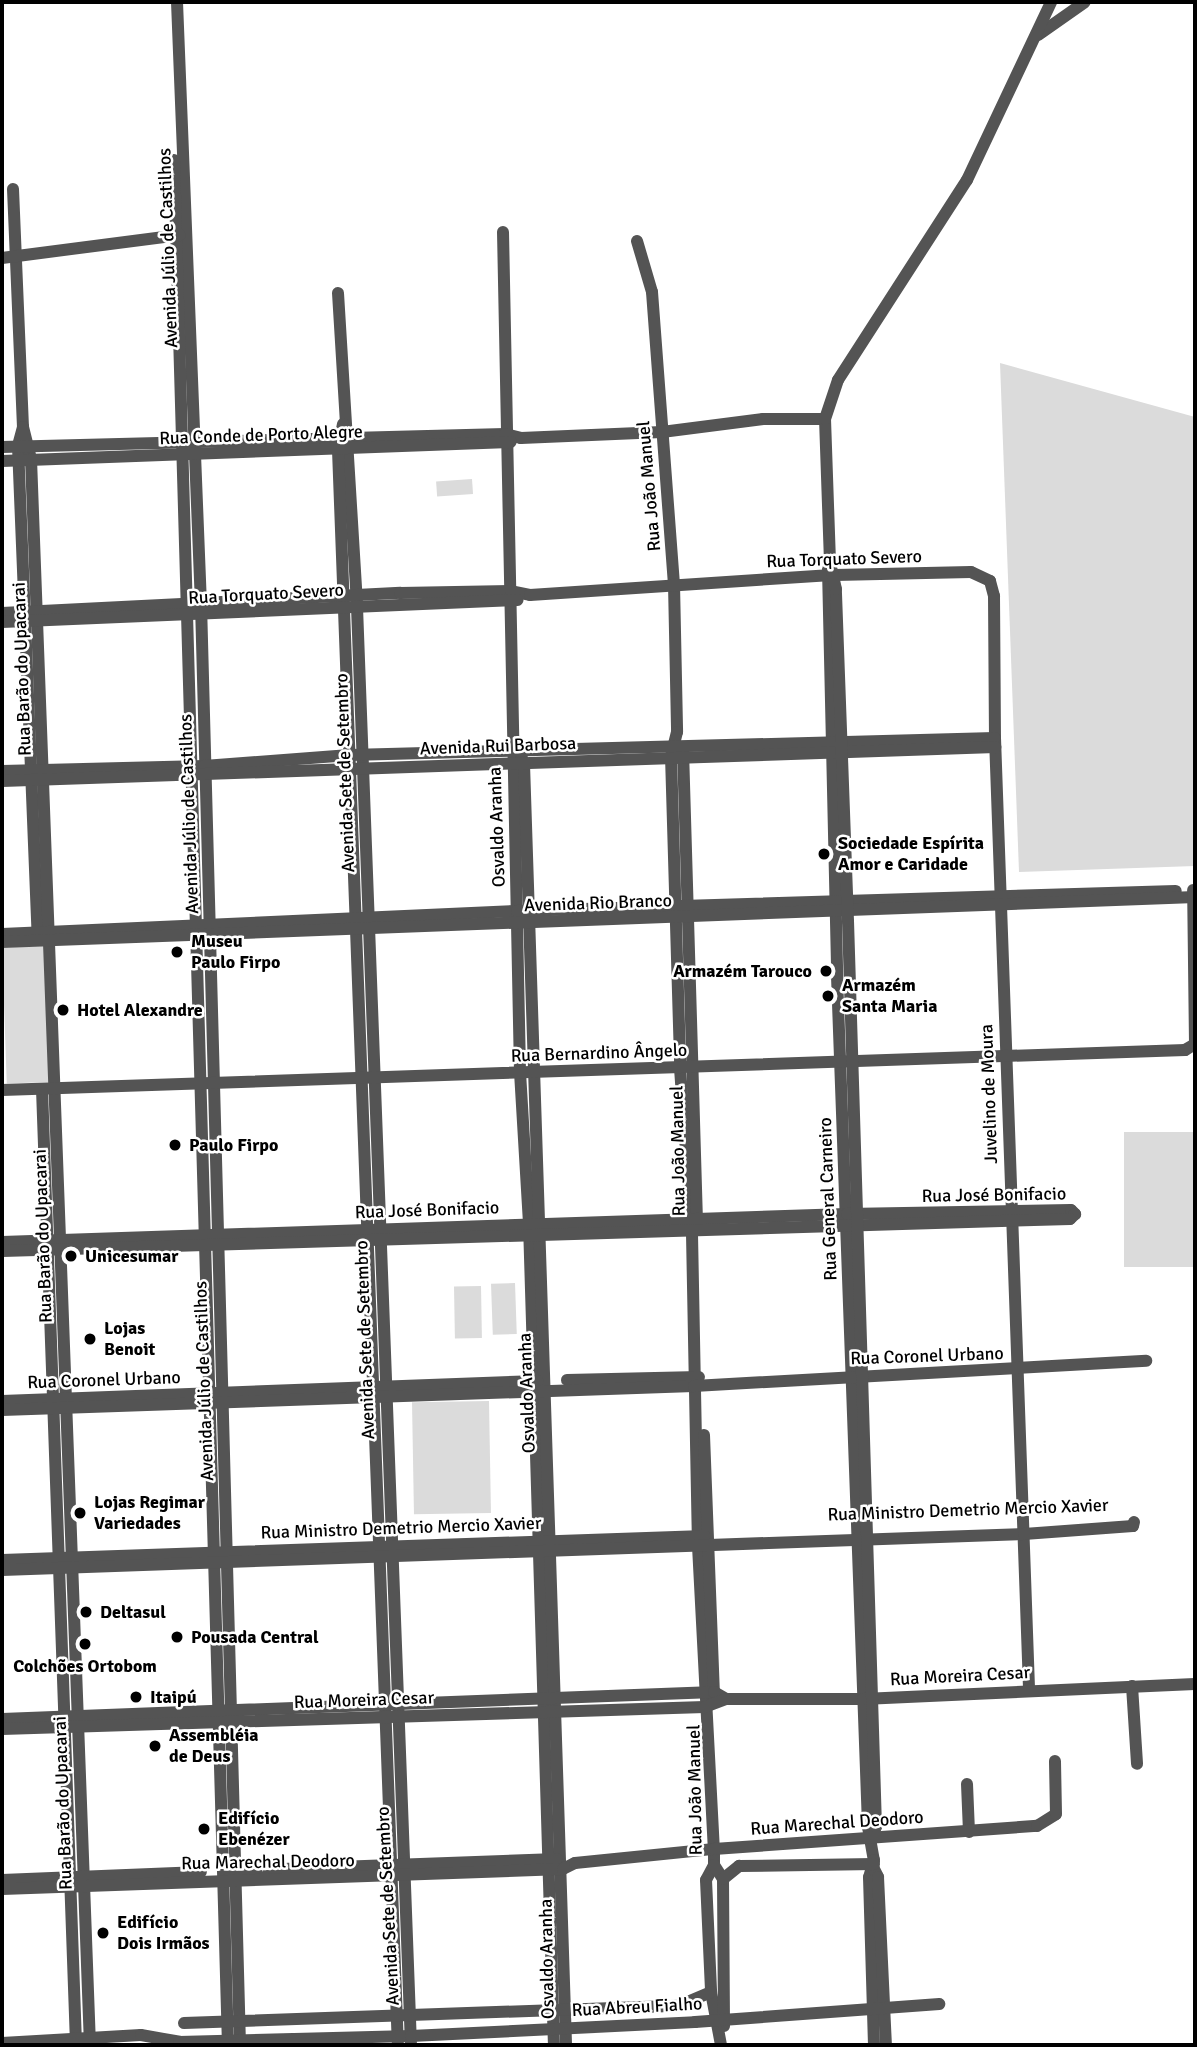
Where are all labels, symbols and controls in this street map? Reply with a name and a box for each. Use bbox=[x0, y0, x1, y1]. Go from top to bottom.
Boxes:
street label: Avenida Júlio de Castilhos bbox=[154, 148, 182, 348]
street label: Rua João Manuel bbox=[633, 420, 665, 552]
street label: Rua Conde de Porto Alegre bbox=[159, 421, 363, 449]
street label: Rua Torquato Severo bbox=[766, 545, 922, 573]
street label: Rua Torquato Severo bbox=[188, 579, 344, 609]
street label: Rua Barão do Upacarai bbox=[8, 582, 36, 756]
street label: Avenida Sete de Setembro bbox=[331, 673, 359, 873]
street label: Avenida Júlio de Castilhos bbox=[175, 714, 203, 914]
street label: Avenida Rui Barbosa bbox=[419, 732, 577, 760]
street label: Osvaldo Aranha bbox=[484, 766, 510, 888]
place label: Sociedade Espírita Amor e Caridade bbox=[838, 833, 984, 876]
marker: Sociedade Espírita Amor e Caridade bbox=[816, 846, 832, 862]
street label: Avenida Rio Branco bbox=[524, 890, 672, 916]
place label: Museu Paulo Firpo bbox=[191, 931, 280, 974]
marker: Museu Paulo Firpo bbox=[169, 944, 185, 960]
place label: Armazém Tarouco bbox=[673, 960, 812, 982]
marker: Armazém Tarouco bbox=[818, 963, 834, 979]
place label: Armazém Santa Maria bbox=[842, 975, 937, 1018]
marker: Armazém Santa Maria bbox=[820, 988, 836, 1004]
place label: Hotel Alexandre bbox=[77, 999, 203, 1021]
marker: Hotel Alexandre bbox=[55, 1002, 71, 1018]
street label: Juvelino de Moura bbox=[976, 1024, 1002, 1164]
street label: Rua Bernardino Ângelo bbox=[510, 1039, 688, 1067]
street label: Rua João Manuel bbox=[666, 1085, 690, 1217]
street label: Rua General Carneiro bbox=[814, 1117, 842, 1281]
place label: Paulo Firpo bbox=[189, 1134, 278, 1156]
marker: Paulo Firpo bbox=[167, 1137, 183, 1153]
street label: Rua Barão do Upacarai bbox=[29, 1149, 57, 1323]
street label: Rua José Bonifacio bbox=[922, 1183, 1066, 1207]
street label: Rua José Bonifacio bbox=[354, 1197, 500, 1223]
street label: Avenida Sete de Setembro bbox=[351, 1240, 379, 1440]
place label: Unicesumar bbox=[85, 1245, 178, 1267]
marker: Unicesumar bbox=[63, 1248, 79, 1264]
street label: Avenida Júlio de Castilhos bbox=[190, 1281, 218, 1481]
place label: Lojas Benoit bbox=[104, 1318, 155, 1360]
marker: Lojas Benoit bbox=[82, 1331, 98, 1347]
street label: Osvaldo Aranha bbox=[514, 1332, 540, 1454]
street label: Rua Coronel Urbano bbox=[850, 1343, 1004, 1369]
street label: Rua Coronel Urbano bbox=[27, 1367, 181, 1393]
place label: Lojas Regimar Variedades bbox=[94, 1492, 205, 1534]
street label: Rua Ministro Demetrio Mercio Xavier bbox=[827, 1494, 1109, 1526]
marker: Lojas Regimar Variedades bbox=[72, 1505, 88, 1521]
street label: Rua Ministro Demetrio Mercio Xavier bbox=[260, 1512, 542, 1544]
place label: Deltasul bbox=[100, 1601, 166, 1623]
marker: Deltasul bbox=[78, 1604, 94, 1620]
place label: Pousada Central bbox=[191, 1626, 319, 1648]
marker: Pousada Central bbox=[169, 1629, 185, 1645]
marker: Colchões Ortobom bbox=[77, 1636, 93, 1652]
place label: Colchões Ortobom bbox=[13, 1655, 157, 1677]
street label: Rua Moreira Cesar bbox=[889, 1662, 1031, 1690]
place label: Itaipú bbox=[150, 1686, 197, 1708]
street label: Rua Moreira Cesar bbox=[293, 1687, 435, 1713]
marker: Itaipú bbox=[128, 1689, 144, 1705]
street label: Rua Barão do Upacarai bbox=[49, 1716, 77, 1890]
street label: Rua João Manuel bbox=[683, 1724, 707, 1856]
place label: Assembléia de Deus bbox=[169, 1725, 259, 1768]
marker: Assembléia de Deus bbox=[147, 1738, 163, 1754]
street label: Avenida Sete de Setembro bbox=[372, 1806, 404, 2006]
street label: Rua Marechal Deodoro bbox=[750, 1806, 924, 1840]
place label: Edifício Ebenézer bbox=[218, 1808, 290, 1850]
marker: Edifício Ebenézer bbox=[196, 1821, 212, 1837]
street label: Rua Marechal Deodoro bbox=[181, 1850, 355, 1874]
street label: Osvaldo Aranha bbox=[535, 1899, 559, 2019]
place label: Edifício Dois Irmãos bbox=[117, 1912, 210, 1954]
marker: Edifício Dois Irmãos bbox=[95, 1925, 111, 1941]
street label: Rua Abreu Fialho bbox=[571, 1993, 703, 2021]

